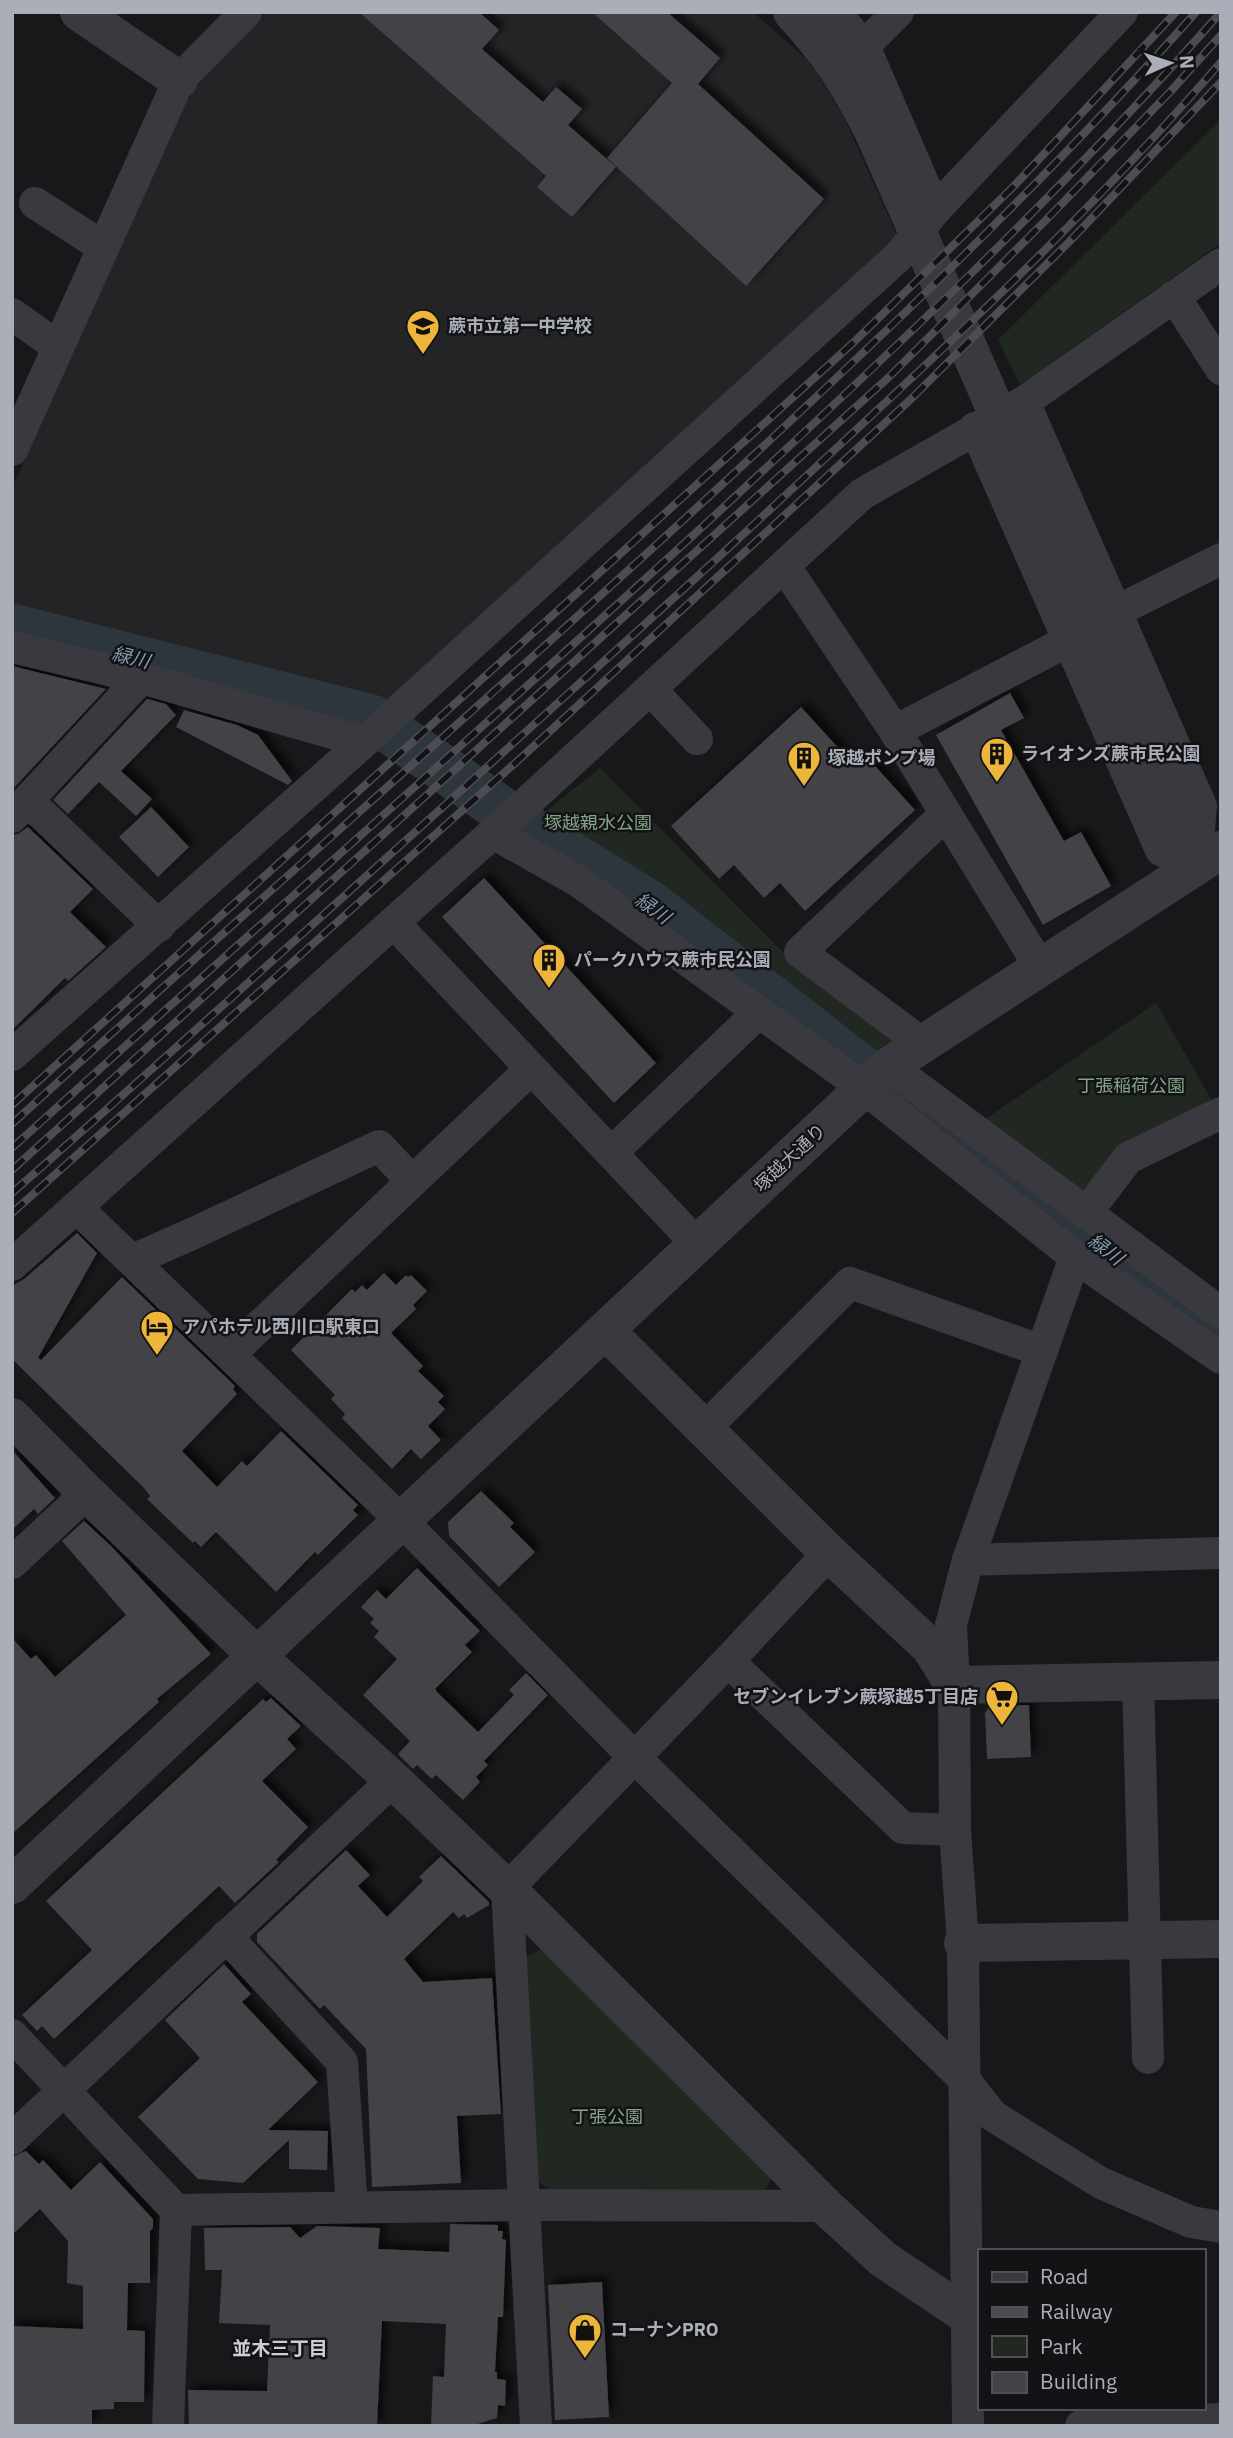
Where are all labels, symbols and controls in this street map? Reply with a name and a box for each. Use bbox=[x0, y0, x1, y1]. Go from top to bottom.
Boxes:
north arrow bbox=[1135, 28, 1205, 98]
text: N bbox=[1175, 55, 1199, 70]
school or university icon: 蕨市立第一中学校 bbox=[404, 307, 442, 356]
place label: 蕨市立第一中学校 bbox=[448, 314, 592, 337]
water label: 緑川 bbox=[110, 641, 154, 674]
building icon: ライオンズ蕨市民公園 bbox=[978, 735, 1016, 784]
building icon: 塚越ポンプ場 bbox=[785, 739, 823, 788]
place label: ライオンズ蕨市民公園 bbox=[1021, 742, 1201, 765]
place label: 塚越ポンプ場 bbox=[828, 746, 935, 769]
park label: 塚越親水公園 bbox=[544, 811, 652, 834]
water label: 緑川 bbox=[631, 887, 677, 930]
building icon: パークハウス蕨市民公園 bbox=[530, 941, 568, 990]
place label: パークハウス蕨市民公園 bbox=[574, 948, 771, 971]
park label: 丁張稲荷公園 bbox=[1077, 1074, 1185, 1097]
street label: 塚越大通り bbox=[749, 1119, 830, 1197]
water label: 緑川 bbox=[1084, 1228, 1130, 1271]
hotel icon: アパホテル西川口駅東口 bbox=[138, 1308, 176, 1357]
place label: アパホテル西川口駅東口 bbox=[182, 1315, 380, 1338]
supermarket icon: セブンイレブン蕨塚越5丁目店 bbox=[983, 1678, 1021, 1727]
place label: セブンイレブン蕨塚越5丁目店 bbox=[733, 1685, 978, 1708]
park label: 丁張公園 bbox=[571, 2105, 643, 2128]
legend bbox=[978, 2249, 1205, 2410]
text: Road bbox=[1040, 2262, 1088, 2290]
text: Railway bbox=[1040, 2297, 1113, 2325]
shop icon: コーナンPRO bbox=[566, 2311, 604, 2360]
place label: コーナンPRO bbox=[610, 2318, 719, 2341]
text: Park bbox=[1040, 2332, 1083, 2360]
district label: 並木三丁目 bbox=[232, 2336, 328, 2360]
text: Building bbox=[1040, 2367, 1117, 2395]

